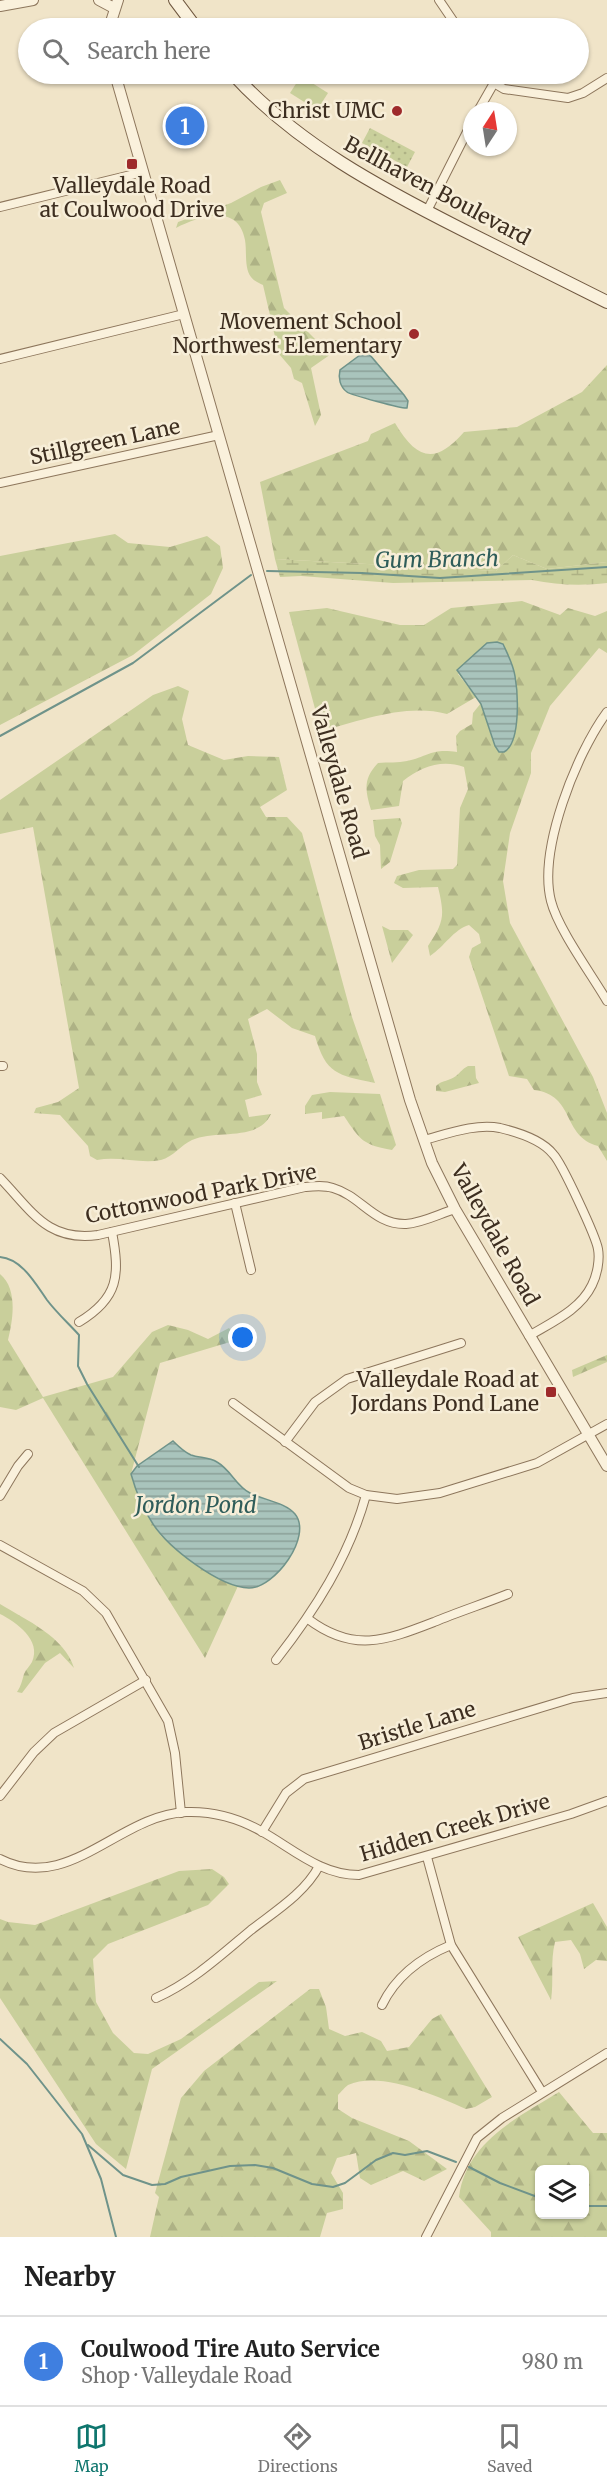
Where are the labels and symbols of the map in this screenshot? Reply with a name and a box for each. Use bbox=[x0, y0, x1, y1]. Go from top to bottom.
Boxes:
place label: Christ UMC bbox=[268, 97, 385, 124]
north arrow bbox=[463, 102, 517, 156]
pin: 1 bbox=[166, 104, 204, 148]
marker: Christ UMC bbox=[390, 104, 404, 118]
street label: Bellhaven Boulevard bbox=[339, 130, 535, 251]
marker: Valleydale Road at Coulwood Drive bbox=[125, 157, 139, 171]
place label: Valleydale Road at Coulwood Drive bbox=[40, 172, 224, 223]
place label: Movement School Northwest Elementary bbox=[173, 308, 403, 359]
marker: Movement School Northwest Elementary bbox=[407, 327, 421, 341]
street label: Stillgreen Lane bbox=[27, 412, 183, 471]
water label: Gum Branch bbox=[375, 544, 499, 574]
street label: Valleydale Road bbox=[304, 701, 374, 862]
street label: Cottonwood Park Drive bbox=[83, 1158, 319, 1229]
street label: Valleydale Road bbox=[445, 1158, 546, 1311]
your location bbox=[228, 1323, 257, 1352]
place label: Valleydale Road at Jordans Pond Lane bbox=[350, 1366, 539, 1417]
marker: Valleydale Road at Jordans Pond Lane bbox=[544, 1385, 558, 1399]
water label: Jordon Pond bbox=[133, 1491, 257, 1519]
street label: Bristle Lane bbox=[355, 1695, 479, 1756]
street label: Hidden Creek Drive bbox=[357, 1787, 553, 1868]

